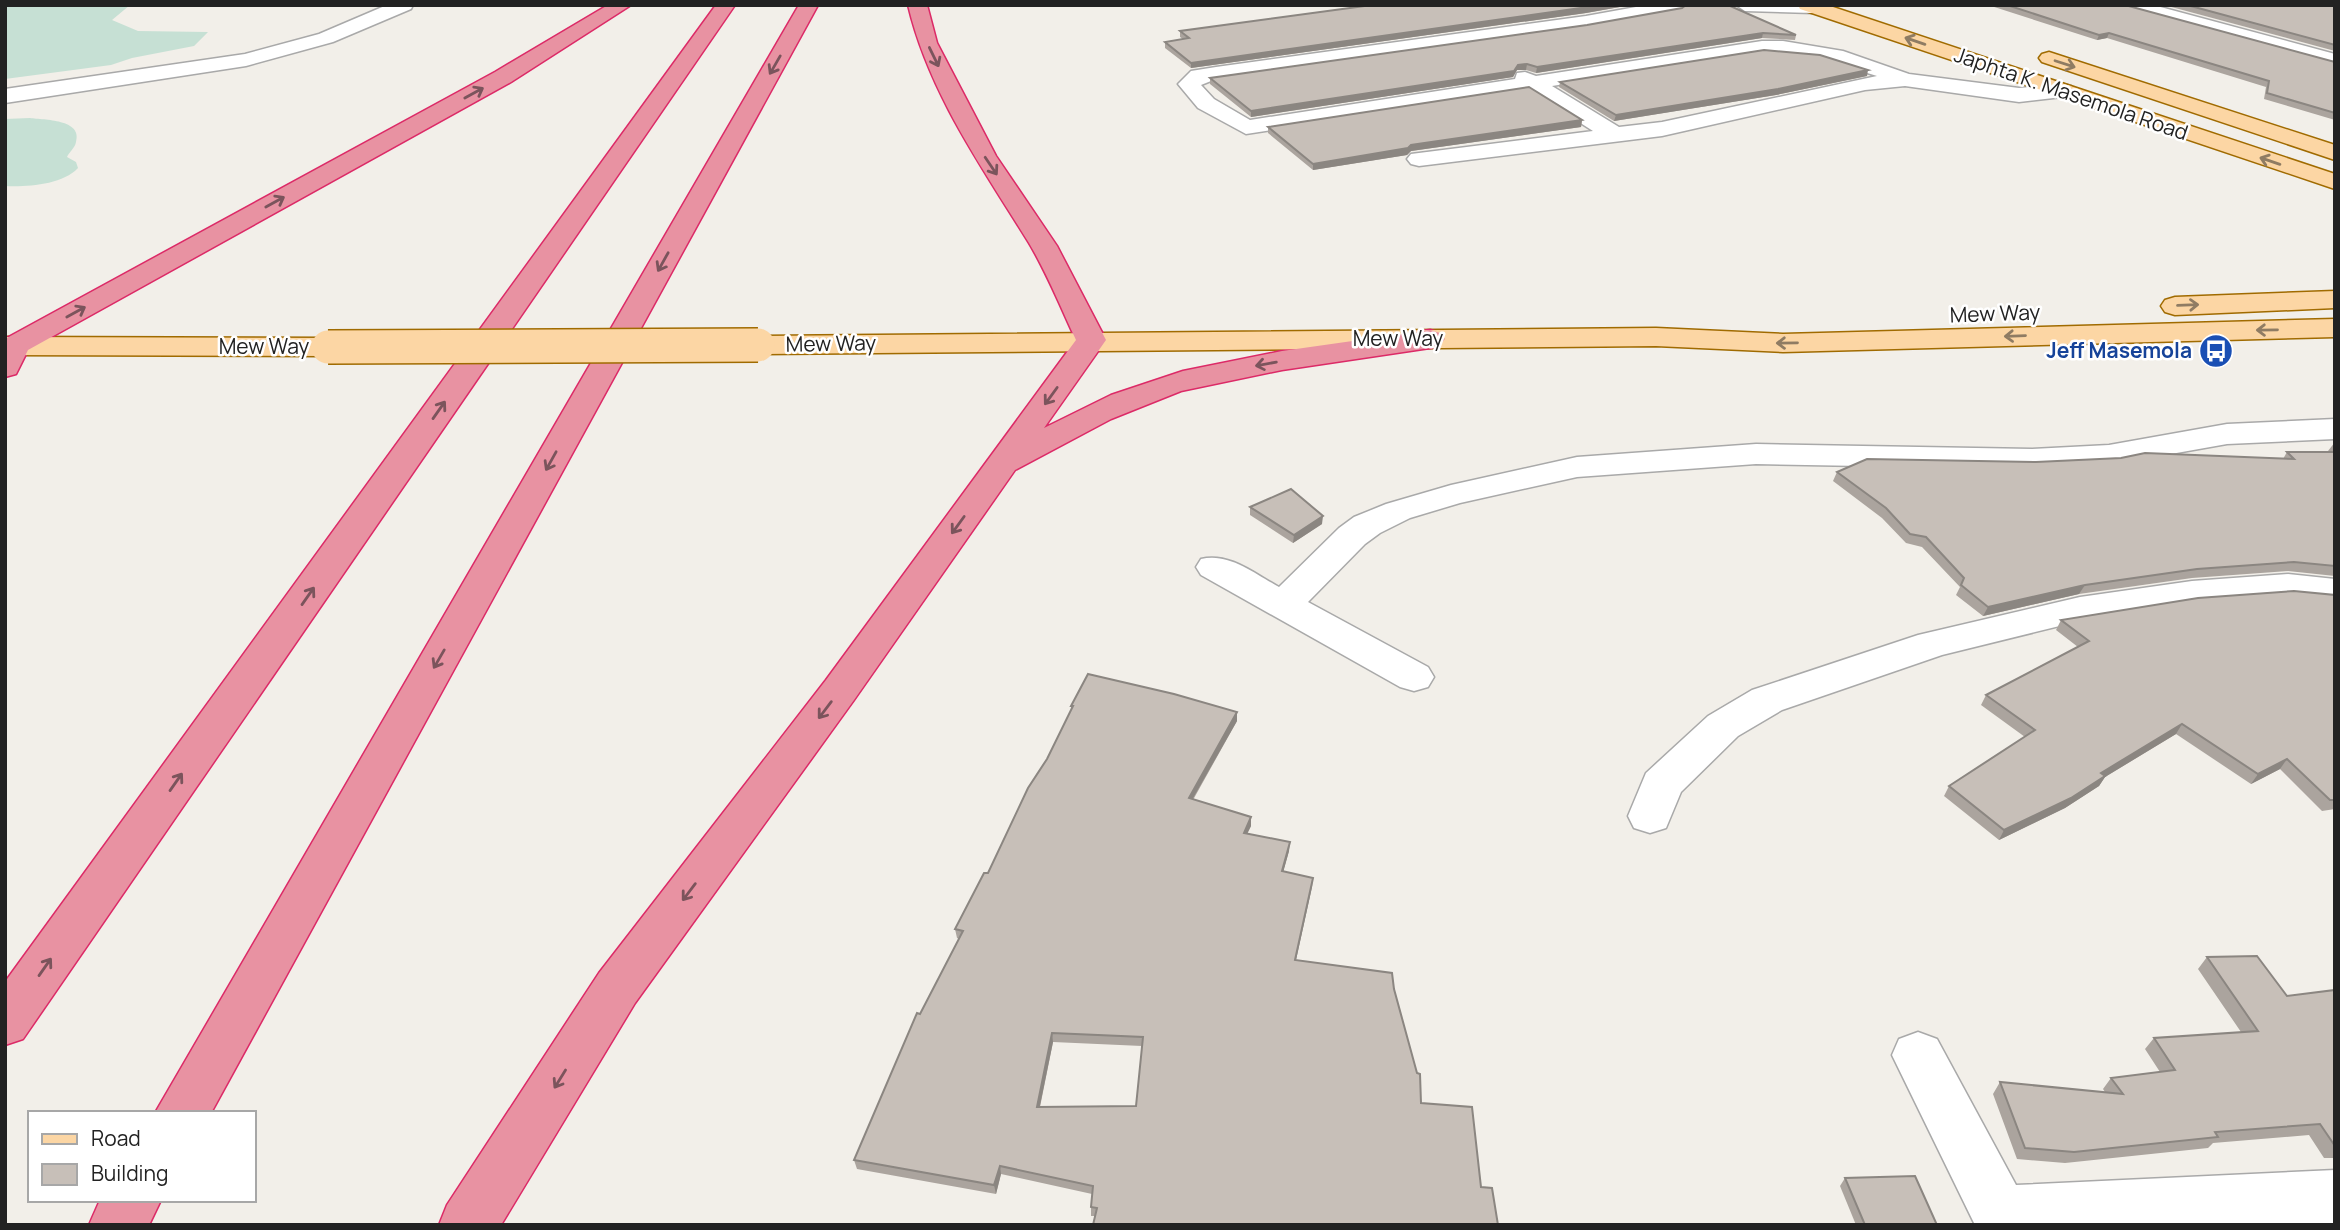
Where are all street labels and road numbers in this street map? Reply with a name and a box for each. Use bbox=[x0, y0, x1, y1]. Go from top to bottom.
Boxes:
street label: Japhta K. Masemola Road bbox=[1951, 40, 2192, 146]
street label: Mew Way bbox=[1949, 297, 2041, 329]
street label: Mew Way bbox=[1353, 324, 1443, 352]
street label: Mew Way bbox=[785, 328, 877, 358]
street label: Mew Way bbox=[219, 332, 309, 360]

